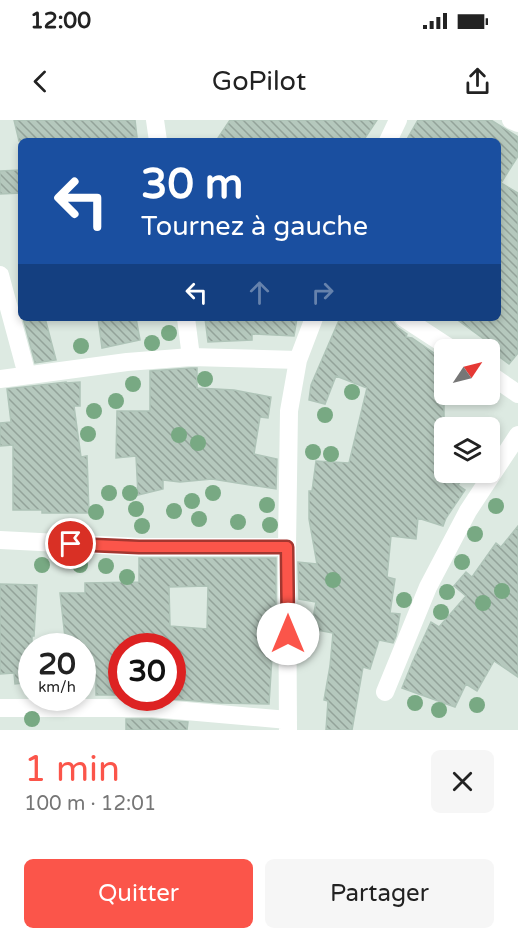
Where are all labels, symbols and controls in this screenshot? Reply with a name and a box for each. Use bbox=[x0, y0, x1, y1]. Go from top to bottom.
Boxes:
text: 12:00 bbox=[30, 8, 91, 34]
icon: back bbox=[24, 65, 57, 98]
text: GoPilot bbox=[212, 65, 306, 98]
icon: share bbox=[461, 65, 494, 98]
text: 30 m bbox=[141, 159, 243, 210]
icon: left bbox=[42, 162, 120, 240]
text: Tournez à gauche bbox=[141, 210, 368, 243]
icon: left bbox=[180, 276, 213, 309]
icon: ahead bbox=[243, 276, 276, 309]
icon: right bbox=[306, 276, 339, 309]
north arrow bbox=[434, 339, 500, 405]
map controls bbox=[434, 339, 500, 483]
button: layers bbox=[434, 417, 500, 483]
pin bbox=[45, 518, 96, 569]
icon: arrive bbox=[54, 527, 87, 560]
position arrow bbox=[256, 602, 320, 666]
speed limit sign: 30 bbox=[108, 633, 186, 711]
text: 20 bbox=[38, 646, 76, 683]
text: km/h bbox=[38, 678, 76, 696]
text: 1 min bbox=[24, 748, 120, 791]
button: close bbox=[431, 750, 494, 813]
text: 100 m · 12:01 bbox=[24, 792, 156, 816]
button: Quitter bbox=[24, 859, 253, 928]
button: Partager bbox=[265, 859, 494, 928]

